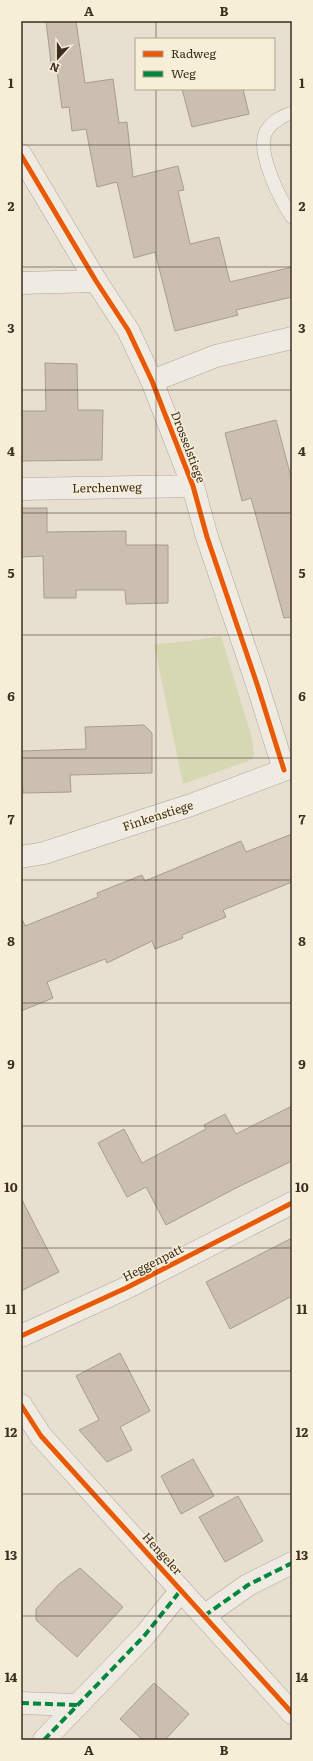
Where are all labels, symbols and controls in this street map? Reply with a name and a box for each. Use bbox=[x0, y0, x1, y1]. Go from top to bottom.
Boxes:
text: A bbox=[84, 1, 94, 20]
text: B bbox=[220, 1, 229, 20]
north arrow bbox=[38, 38, 78, 78]
legend bbox=[135, 38, 275, 90]
text: Radweg bbox=[171, 44, 216, 62]
text: N bbox=[47, 59, 61, 77]
text: Weg bbox=[171, 64, 196, 82]
text: 1 bbox=[8, 73, 14, 92]
text: 1 bbox=[299, 73, 305, 92]
text: 2 bbox=[8, 196, 15, 215]
text: 2 bbox=[299, 196, 306, 215]
text: 3 bbox=[7, 318, 15, 337]
text: 3 bbox=[298, 318, 306, 337]
street label: Drosselstiege bbox=[167, 408, 211, 485]
text: 4 bbox=[7, 441, 15, 460]
text: 4 bbox=[298, 441, 306, 460]
street label: Lerchenweg bbox=[72, 477, 142, 497]
text: 5 bbox=[7, 563, 15, 582]
text: 5 bbox=[298, 563, 306, 582]
text: 6 bbox=[7, 686, 15, 705]
text: 6 bbox=[298, 686, 306, 705]
street label: Finkenstiege bbox=[120, 795, 195, 835]
text: 7 bbox=[7, 809, 15, 828]
text: 7 bbox=[298, 809, 306, 828]
text: 8 bbox=[7, 931, 15, 950]
text: 8 bbox=[298, 931, 306, 950]
text: 9 bbox=[7, 1054, 15, 1073]
text: 9 bbox=[298, 1054, 306, 1073]
text: 10 bbox=[4, 1177, 18, 1196]
text: 10 bbox=[295, 1177, 309, 1196]
street label: Heggenpatt bbox=[119, 1239, 186, 1285]
text: 11 bbox=[6, 1299, 17, 1318]
text: 11 bbox=[297, 1299, 308, 1318]
text: 12 bbox=[5, 1422, 17, 1441]
text: 12 bbox=[296, 1422, 308, 1441]
street label: Hengeler bbox=[139, 1528, 187, 1579]
text: 13 bbox=[5, 1545, 17, 1564]
text: 13 bbox=[296, 1545, 308, 1564]
text: 14 bbox=[5, 1667, 18, 1686]
text: 14 bbox=[296, 1667, 309, 1686]
text: A bbox=[84, 1740, 94, 1759]
text: B bbox=[220, 1740, 229, 1759]

